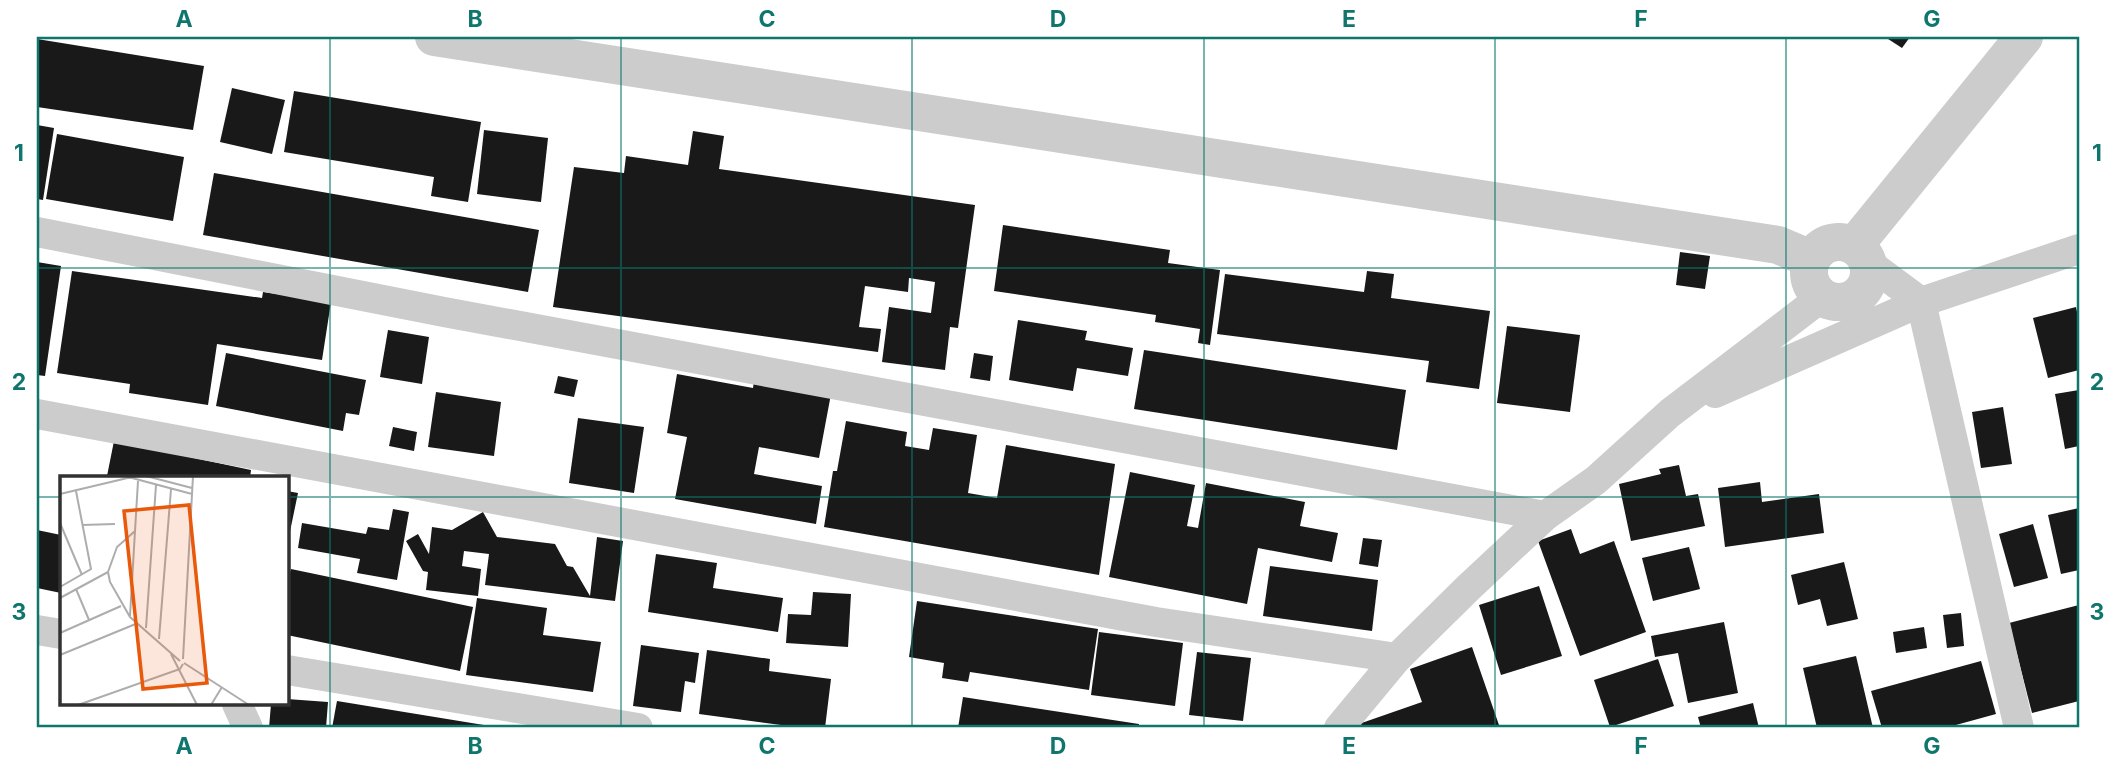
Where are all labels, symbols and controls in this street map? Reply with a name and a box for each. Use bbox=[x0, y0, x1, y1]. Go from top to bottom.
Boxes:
text: A bbox=[175, 5, 193, 33]
text: B bbox=[467, 5, 483, 33]
text: C bbox=[758, 5, 776, 33]
text: D bbox=[1050, 5, 1066, 33]
text: E bbox=[1342, 5, 1356, 33]
text: F bbox=[1634, 5, 1648, 33]
text: G bbox=[1923, 5, 1941, 33]
text: 1 bbox=[14, 139, 24, 167]
text: 1 bbox=[2092, 139, 2102, 167]
text: 2 bbox=[12, 368, 26, 396]
text: 2 bbox=[2090, 368, 2104, 396]
inset map bbox=[60, 476, 289, 706]
text: 3 bbox=[12, 598, 26, 626]
text: 3 bbox=[2090, 598, 2104, 626]
text: A bbox=[175, 732, 193, 760]
text: B bbox=[467, 732, 483, 760]
text: C bbox=[758, 732, 776, 760]
text: D bbox=[1050, 732, 1066, 760]
text: E bbox=[1342, 732, 1356, 760]
text: F bbox=[1634, 732, 1648, 760]
text: G bbox=[1923, 732, 1941, 760]

